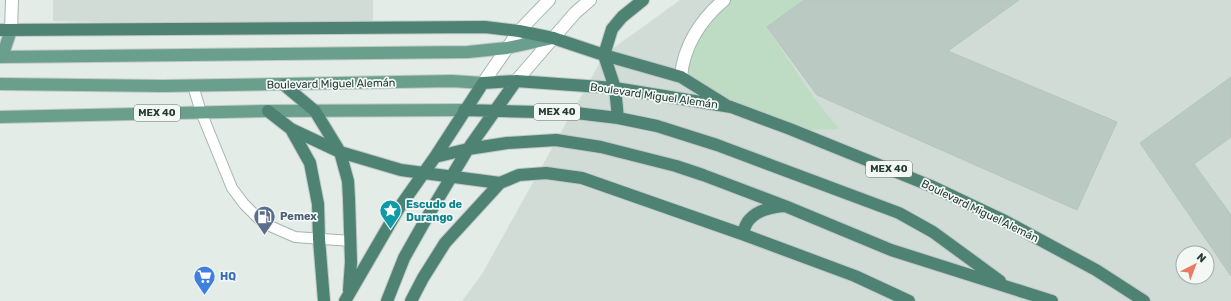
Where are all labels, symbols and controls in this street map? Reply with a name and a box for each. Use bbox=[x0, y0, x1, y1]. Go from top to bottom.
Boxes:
street label: Boulevard Miguel Alemán bbox=[267, 76, 395, 92]
street label: Boulevard Miguel Alemán bbox=[589, 81, 719, 111]
road number: MEX 40 bbox=[534, 104, 580, 120]
road number: MEX 40 bbox=[134, 105, 180, 121]
road number: MEX 40 bbox=[866, 161, 912, 177]
street label: Boulevard Miguel Alemán bbox=[919, 177, 1041, 245]
place icon: Escudo de Durango bbox=[378, 197, 404, 230]
place label: Escudo de Durango bbox=[406, 198, 463, 224]
fuel station icon: Pemex bbox=[251, 203, 277, 236]
place label: Pemex bbox=[280, 210, 317, 223]
north arrow bbox=[1175, 245, 1215, 285]
text: N bbox=[1194, 250, 1209, 265]
supermarket icon: HQ bbox=[191, 263, 217, 296]
place label: HQ bbox=[220, 270, 236, 283]

